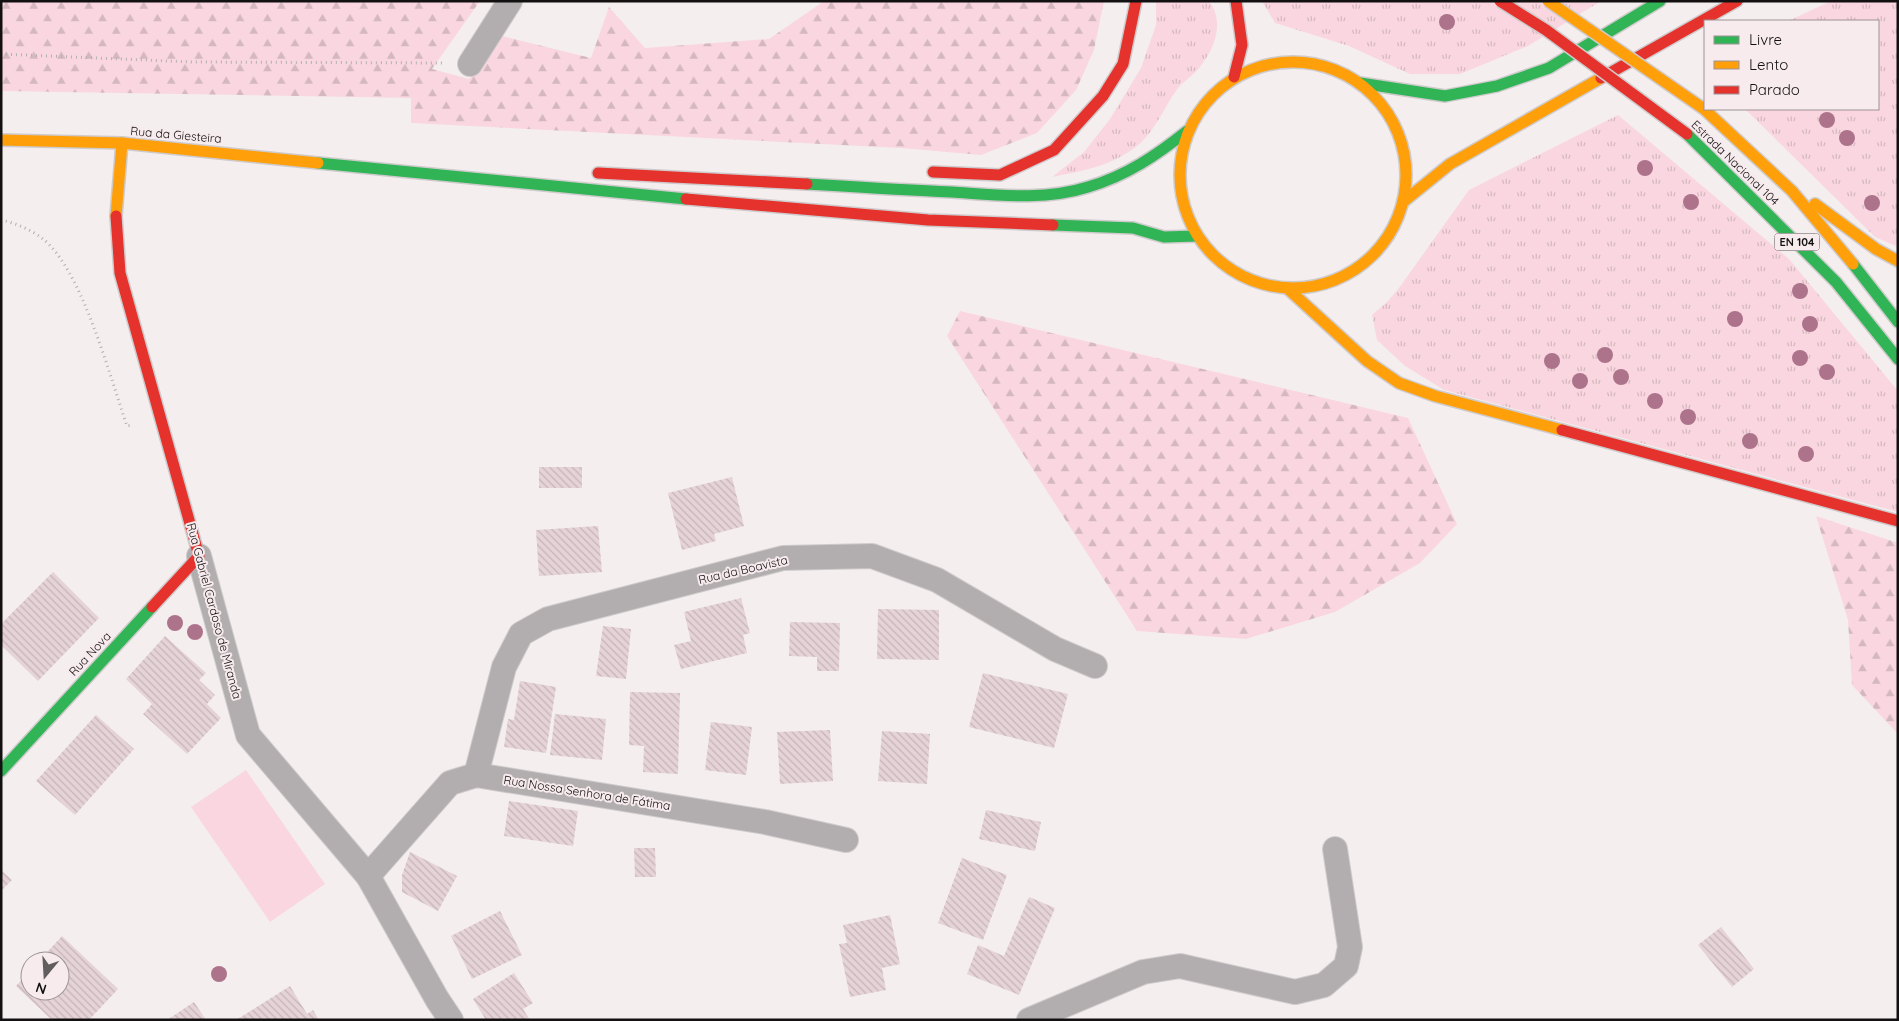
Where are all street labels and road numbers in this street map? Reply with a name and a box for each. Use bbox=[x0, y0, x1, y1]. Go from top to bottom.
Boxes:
street label: Estrada Nacional 104 bbox=[1688, 117, 1782, 208]
street label: Rua da Giesteira bbox=[130, 123, 222, 146]
road number: EN 104 bbox=[1774, 233, 1820, 250]
street label: Rua Gabriel Cardoso de Miranda bbox=[184, 521, 245, 700]
street label: Rua da Boavista bbox=[697, 552, 789, 587]
street label: Rua Nova bbox=[65, 628, 114, 679]
street label: Rua Nossa Senhora de Fátima bbox=[503, 772, 672, 813]

